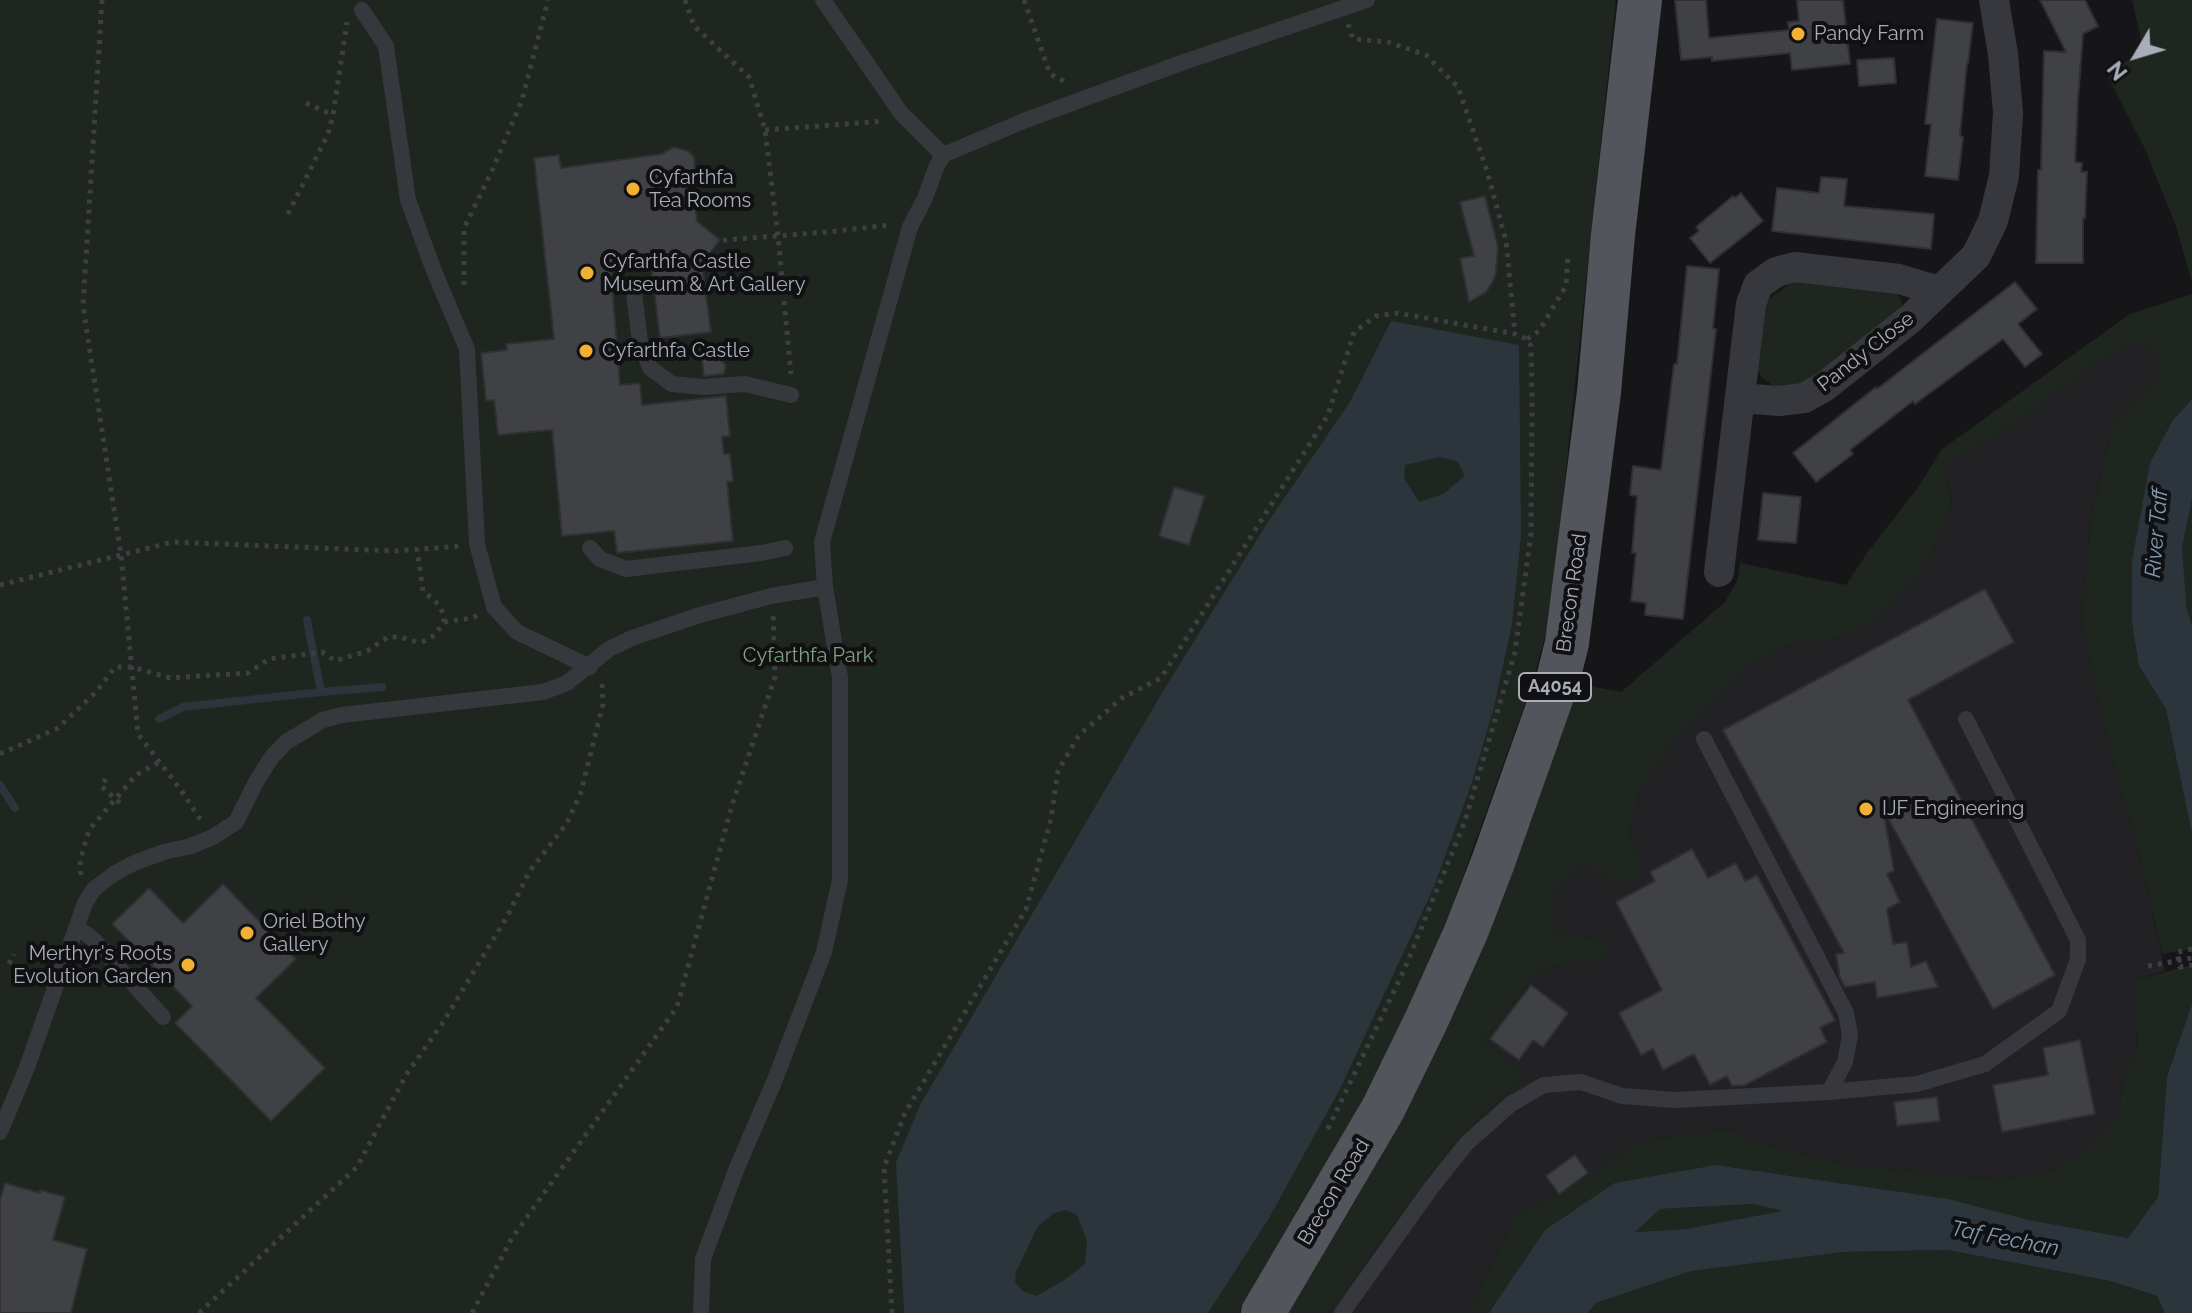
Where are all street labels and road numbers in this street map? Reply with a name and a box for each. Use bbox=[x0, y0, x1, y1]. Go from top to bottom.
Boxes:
street label: Pandy Close bbox=[1813, 307, 1919, 397]
street label: Brecon Road bbox=[1552, 532, 1592, 654]
road number: A4054 bbox=[1519, 673, 1591, 701]
street label: Brecon Road bbox=[1293, 1135, 1375, 1249]

